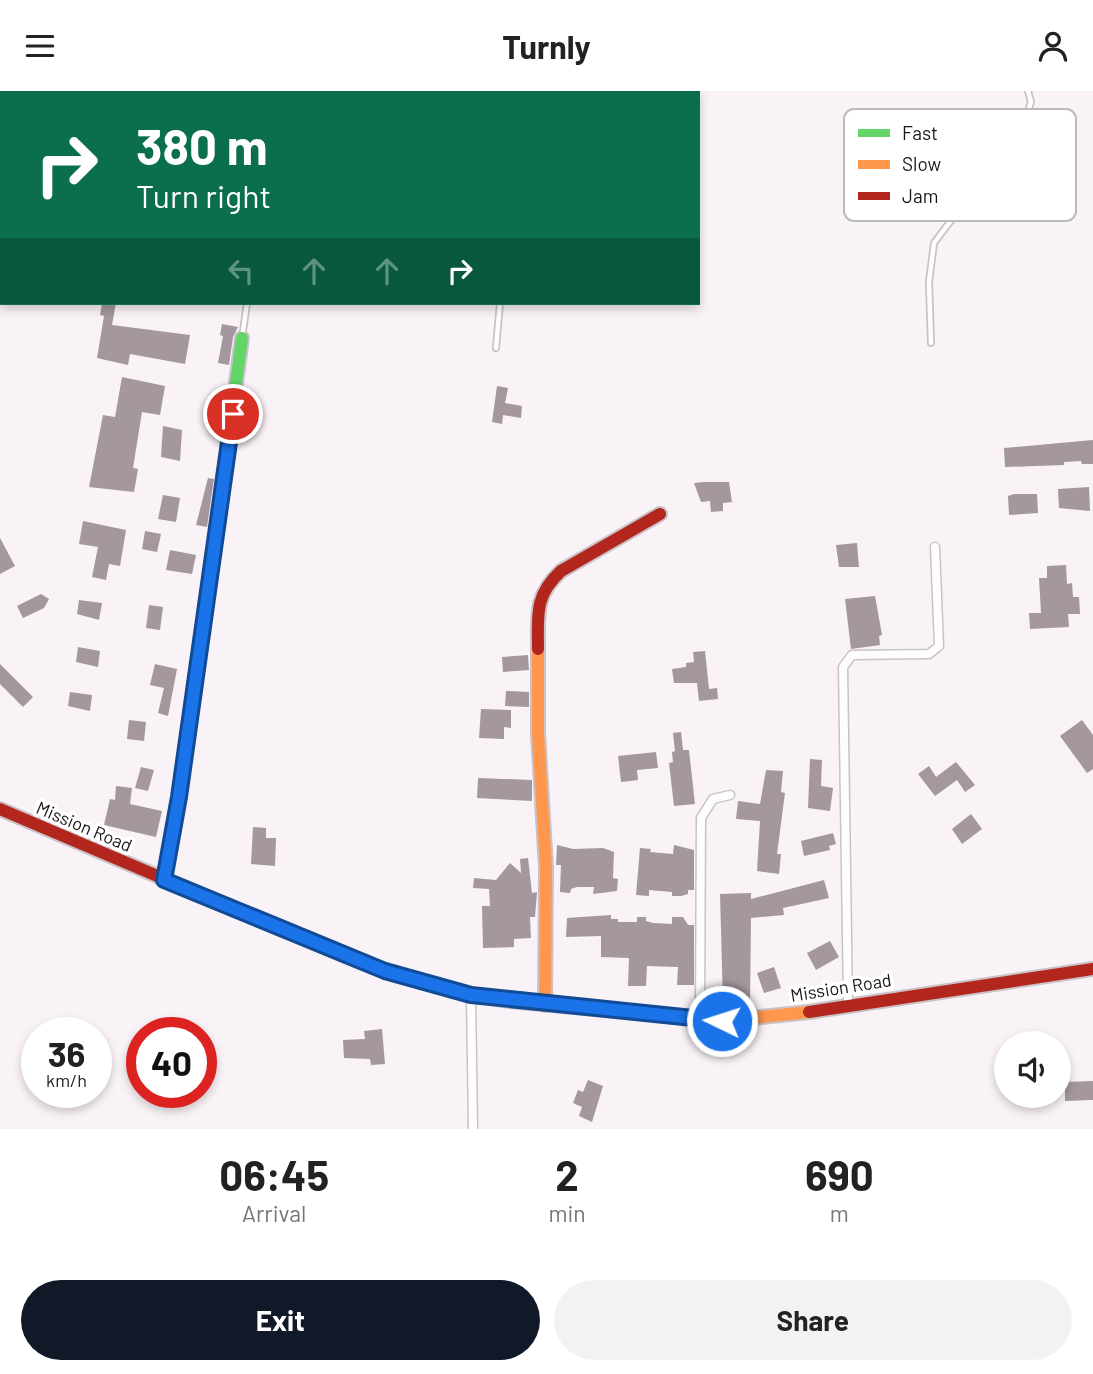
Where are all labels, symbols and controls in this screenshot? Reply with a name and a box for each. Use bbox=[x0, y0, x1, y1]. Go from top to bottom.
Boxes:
icon: menu bbox=[21, 27, 59, 65]
text: Turnly bbox=[502, 27, 591, 65]
icon: person bbox=[1034, 27, 1072, 65]
legend bbox=[844, 109, 1076, 221]
text: 380 m bbox=[136, 116, 268, 175]
icon: right bbox=[21, 119, 112, 210]
text: Fast bbox=[902, 121, 938, 144]
text: Slow bbox=[902, 152, 941, 175]
text: Turn right bbox=[136, 176, 271, 214]
text: Jam bbox=[902, 184, 938, 207]
icon: left bbox=[222, 252, 260, 290]
icon: ahead bbox=[295, 252, 333, 290]
icon: ahead bbox=[368, 252, 406, 290]
icon: right bbox=[441, 252, 479, 290]
pin bbox=[203, 384, 263, 444]
icon: arrive bbox=[214, 395, 252, 433]
street label: Mission Road bbox=[33, 796, 136, 856]
street label: Mission Road bbox=[789, 968, 893, 1006]
position arrow bbox=[685, 984, 759, 1058]
speed limit sign: 40 bbox=[126, 1017, 217, 1108]
map controls bbox=[994, 1031, 1071, 1108]
button: sound bbox=[994, 1031, 1071, 1108]
text: 36 bbox=[48, 1032, 85, 1074]
text: km/h bbox=[46, 1069, 87, 1091]
text: 06:45 bbox=[219, 1149, 329, 1199]
text: 2 bbox=[555, 1149, 579, 1199]
text: 690 bbox=[805, 1149, 874, 1199]
text: Arrival bbox=[242, 1199, 306, 1227]
text: min bbox=[548, 1199, 586, 1227]
text: m bbox=[830, 1199, 849, 1227]
button: Exit bbox=[21, 1280, 540, 1360]
button: Share bbox=[554, 1280, 1072, 1360]

